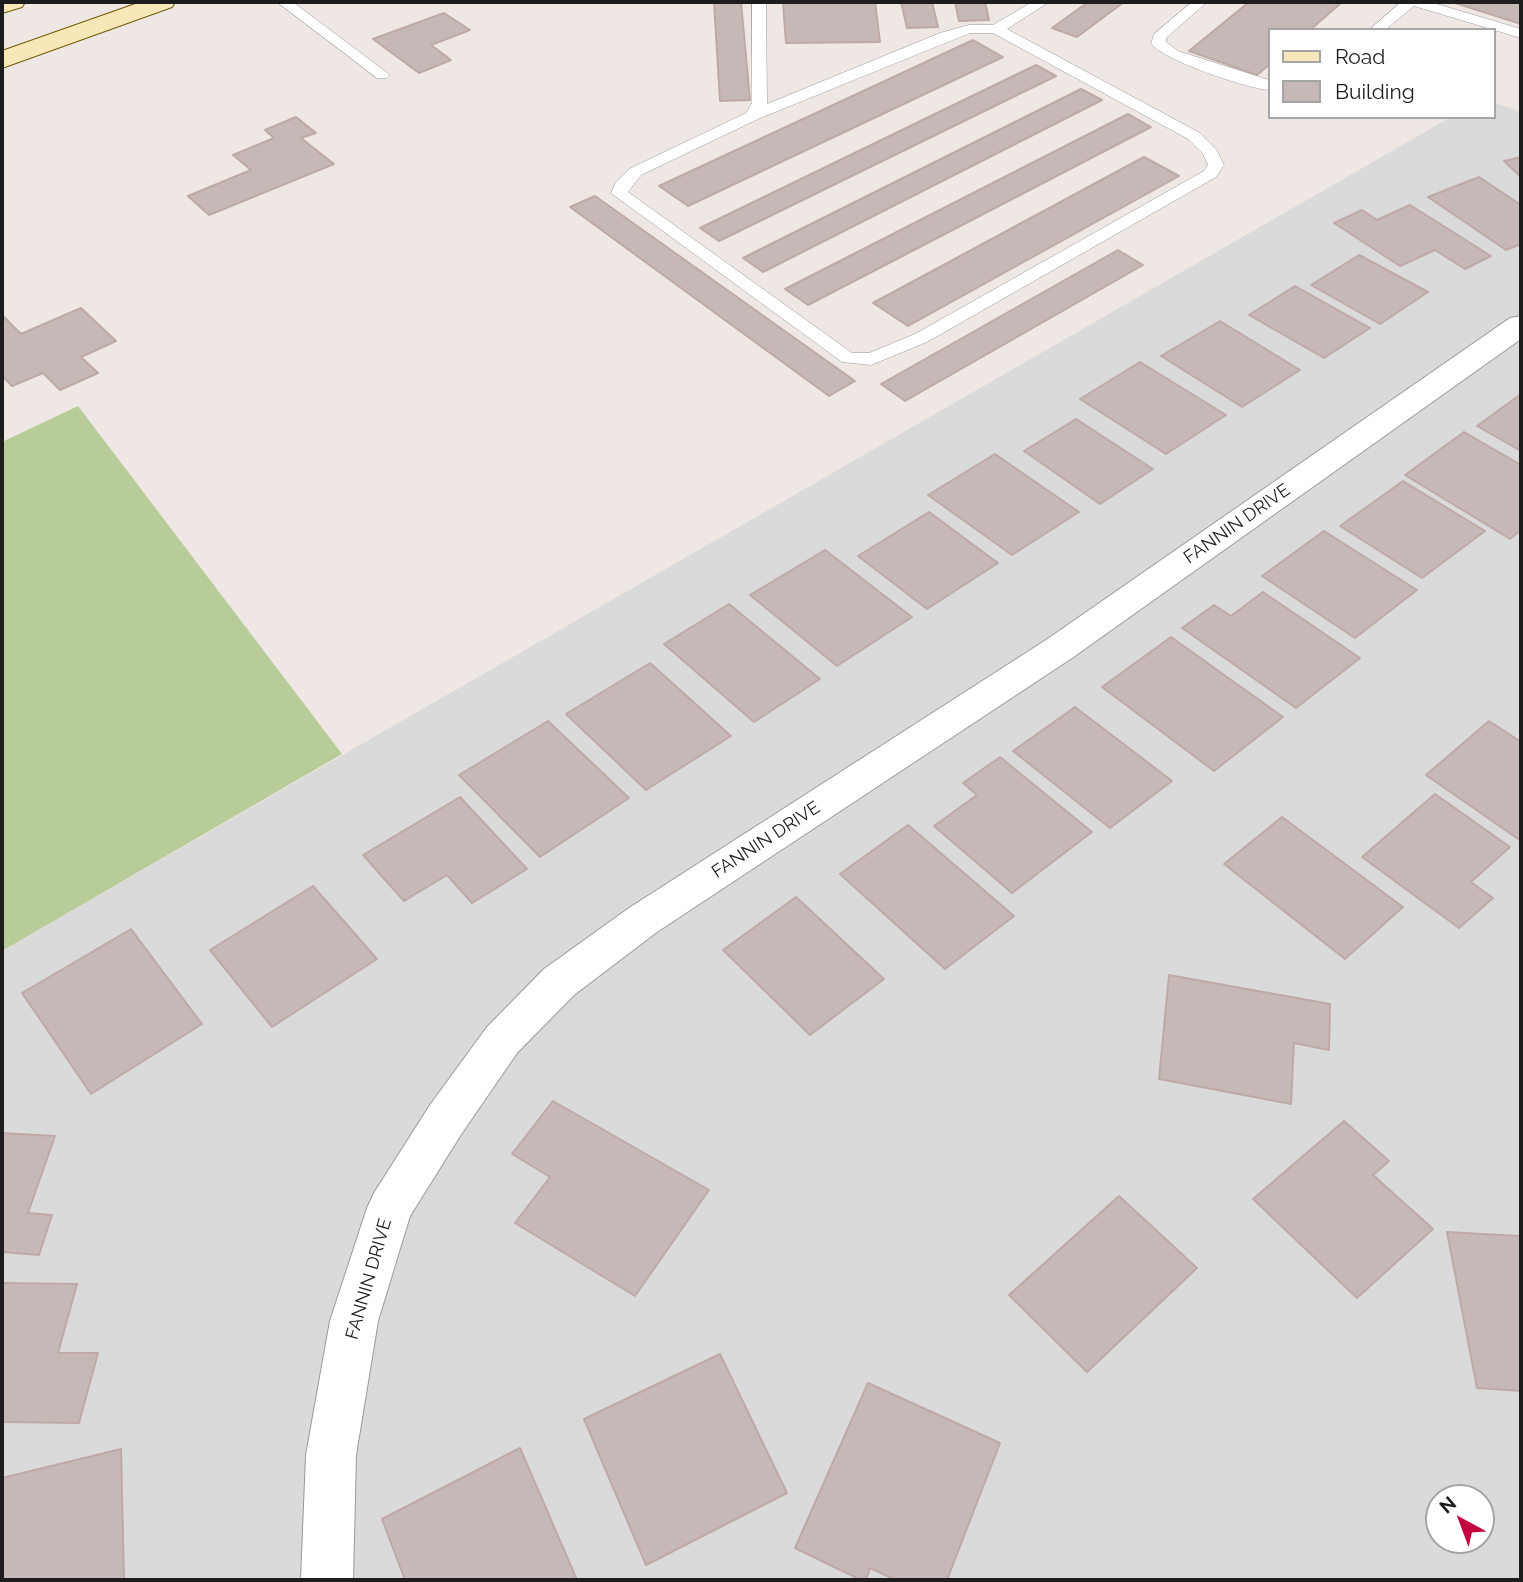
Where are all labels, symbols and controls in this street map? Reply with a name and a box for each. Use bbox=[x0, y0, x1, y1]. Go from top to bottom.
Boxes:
legend bbox=[1268, 28, 1495, 119]
text: Road bbox=[1335, 44, 1385, 69]
text: Building bbox=[1335, 79, 1415, 104]
street label: FANNIN DRIVE bbox=[1180, 479, 1294, 569]
street label: FANNIN DRIVE bbox=[708, 797, 824, 883]
street label: FANNIN DRIVE bbox=[341, 1216, 397, 1342]
north arrow bbox=[1425, 1484, 1495, 1554]
text: N bbox=[1435, 1492, 1460, 1518]

